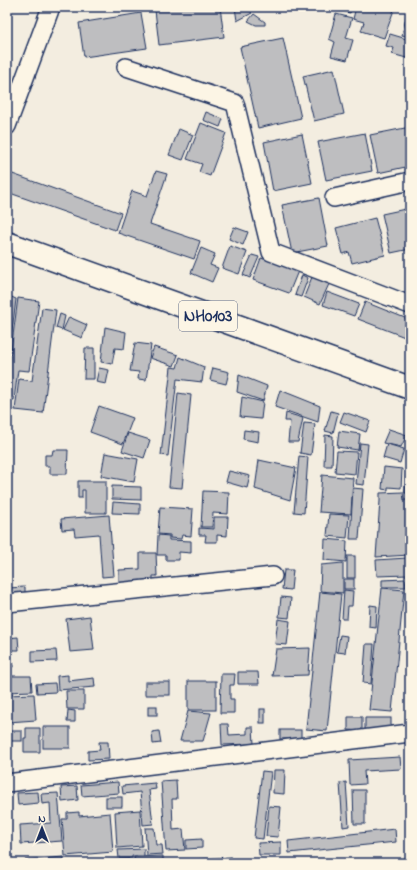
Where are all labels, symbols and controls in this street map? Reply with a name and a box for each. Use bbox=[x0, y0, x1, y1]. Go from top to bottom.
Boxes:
road number: NH0103 bbox=[179, 301, 237, 331]
north arrow bbox=[22, 808, 62, 848]
text: N bbox=[38, 811, 46, 827]

